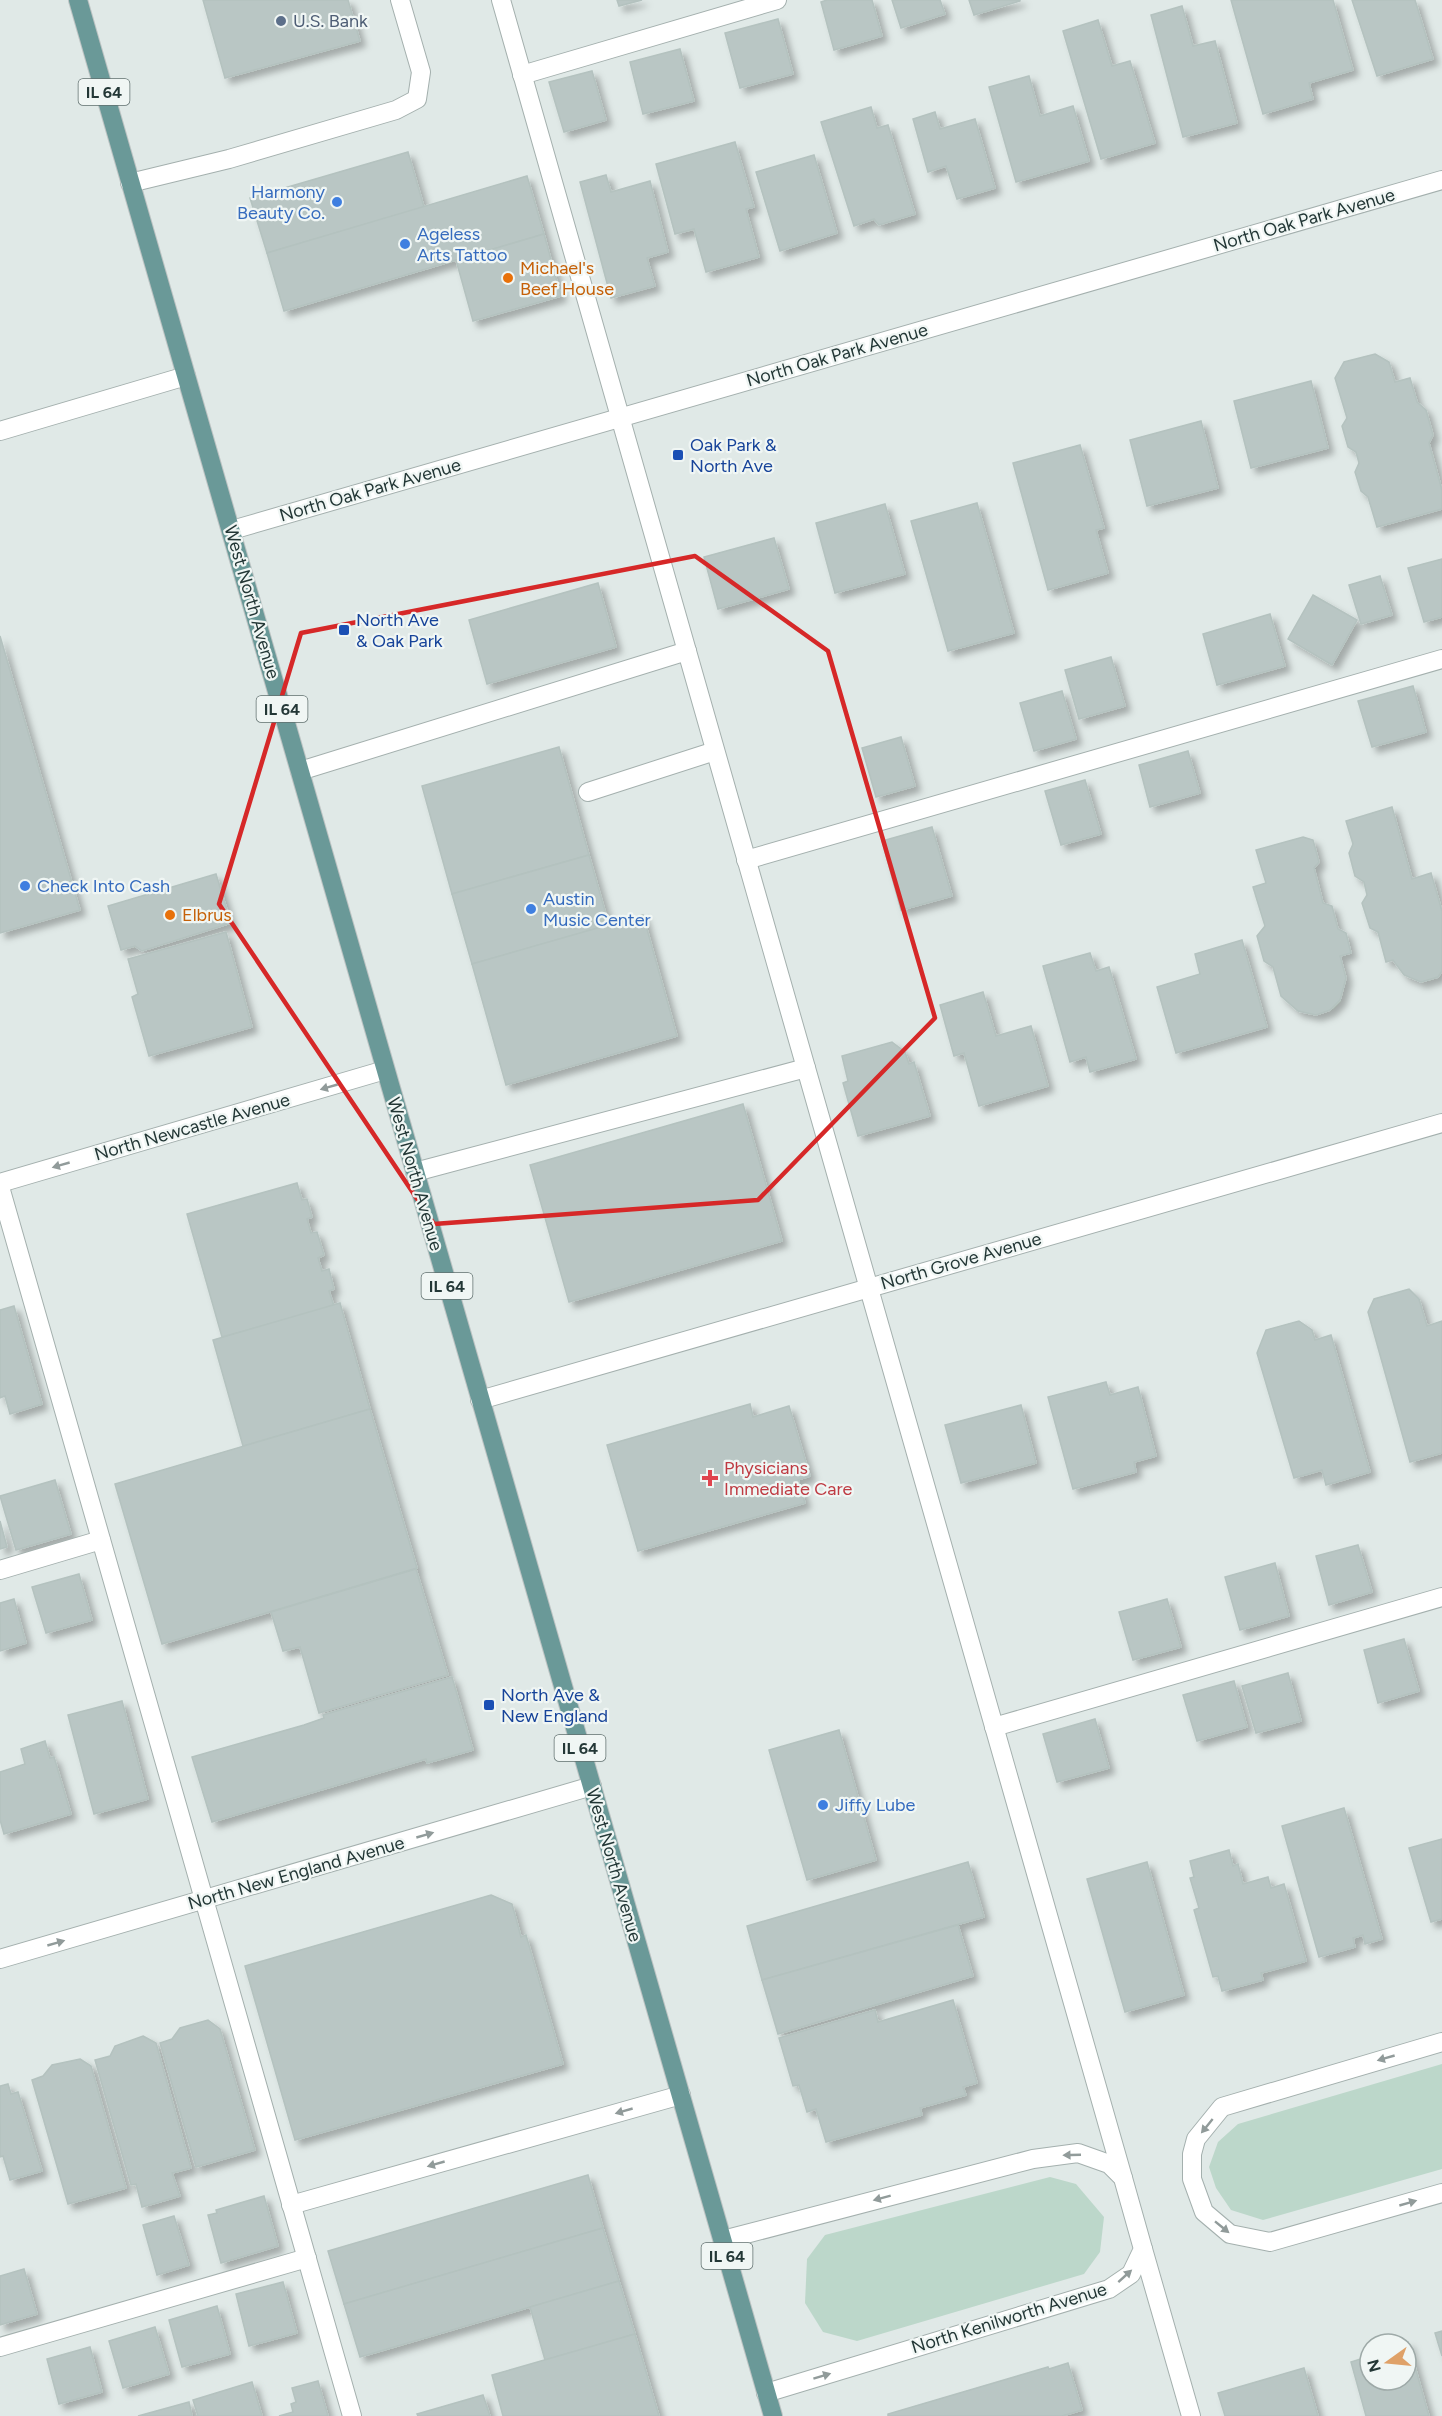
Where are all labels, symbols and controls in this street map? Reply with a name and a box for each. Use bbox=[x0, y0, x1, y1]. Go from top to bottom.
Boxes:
place label: U.S. Bank bbox=[293, 10, 368, 32]
marker: U.S. Bank bbox=[274, 14, 288, 28]
road number: IL 64 bbox=[78, 79, 130, 105]
place label: Harmony Beauty Co. bbox=[237, 181, 326, 224]
street label: North Oak Park Avenue bbox=[1211, 184, 1397, 256]
marker: Harmony Beauty Co. bbox=[330, 195, 344, 209]
place label: Ageless Arts Tattoo bbox=[417, 223, 507, 266]
marker: Ageless Arts Tattoo bbox=[398, 237, 412, 251]
place label: Michael's Beef House bbox=[520, 257, 614, 300]
marker: Michael's Beef House bbox=[501, 271, 515, 285]
street label: North Oak Park Avenue bbox=[744, 319, 930, 391]
place label: Oak Park & North Ave bbox=[690, 434, 777, 477]
marker: Oak Park & North Ave bbox=[671, 448, 685, 462]
street label: North Oak Park Avenue bbox=[277, 454, 463, 526]
street label: West North Avenue bbox=[220, 523, 284, 681]
place label: North Ave & Oak Park bbox=[356, 609, 443, 652]
marker: North Ave & Oak Park bbox=[337, 623, 351, 637]
road number: IL 64 bbox=[256, 696, 308, 722]
place label: Check Into Cash bbox=[37, 875, 170, 897]
marker: Check Into Cash bbox=[18, 879, 32, 893]
place label: Austin Music Center bbox=[543, 888, 651, 931]
marker: Austin Music Center bbox=[524, 902, 538, 916]
place label: Elbrus bbox=[182, 904, 232, 926]
marker: Elbrus bbox=[163, 908, 177, 922]
one-way arrow bbox=[320, 1083, 338, 1092]
street label: North Newcastle Avenue bbox=[92, 1088, 292, 1165]
street label: West North Avenue bbox=[383, 1095, 447, 1253]
one-way arrow bbox=[52, 1161, 70, 1170]
street label: North Grove Avenue bbox=[878, 1228, 1044, 1294]
road number: IL 64 bbox=[422, 1273, 472, 1299]
place label: Physicians Immediate Care bbox=[724, 1457, 853, 1500]
marker: Physicians Immediate Care bbox=[701, 1469, 719, 1487]
place label: North Ave & New England bbox=[501, 1684, 608, 1727]
marker: North Ave & New England bbox=[482, 1698, 496, 1712]
road number: IL 64 bbox=[554, 1735, 606, 1761]
street label: West North Avenue bbox=[582, 1786, 646, 1944]
place label: Jiffy Lube bbox=[835, 1794, 916, 1816]
marker: Jiffy Lube bbox=[816, 1798, 830, 1812]
one-way arrow bbox=[416, 1830, 434, 1839]
street label: North New England Avenue bbox=[185, 1831, 407, 1914]
one-way arrow bbox=[47, 1938, 65, 1947]
one-way arrow bbox=[1377, 2054, 1395, 2063]
one-way arrow bbox=[615, 2107, 633, 2116]
one-way arrow bbox=[1201, 2118, 1214, 2133]
one-way arrow bbox=[1062, 2151, 1081, 2160]
one-way arrow bbox=[427, 2160, 445, 2169]
one-way arrow bbox=[873, 2194, 891, 2204]
one-way arrow bbox=[1399, 2197, 1417, 2207]
one-way arrow bbox=[1214, 2220, 1229, 2233]
road number: IL 64 bbox=[702, 2243, 752, 2269]
one-way arrow bbox=[1118, 2269, 1133, 2283]
street label: North Kenilworth Avenue bbox=[909, 2278, 1110, 2358]
north arrow bbox=[1358, 2332, 1418, 2392]
text: N bbox=[1363, 2357, 1385, 2374]
one-way arrow bbox=[813, 2371, 831, 2380]

